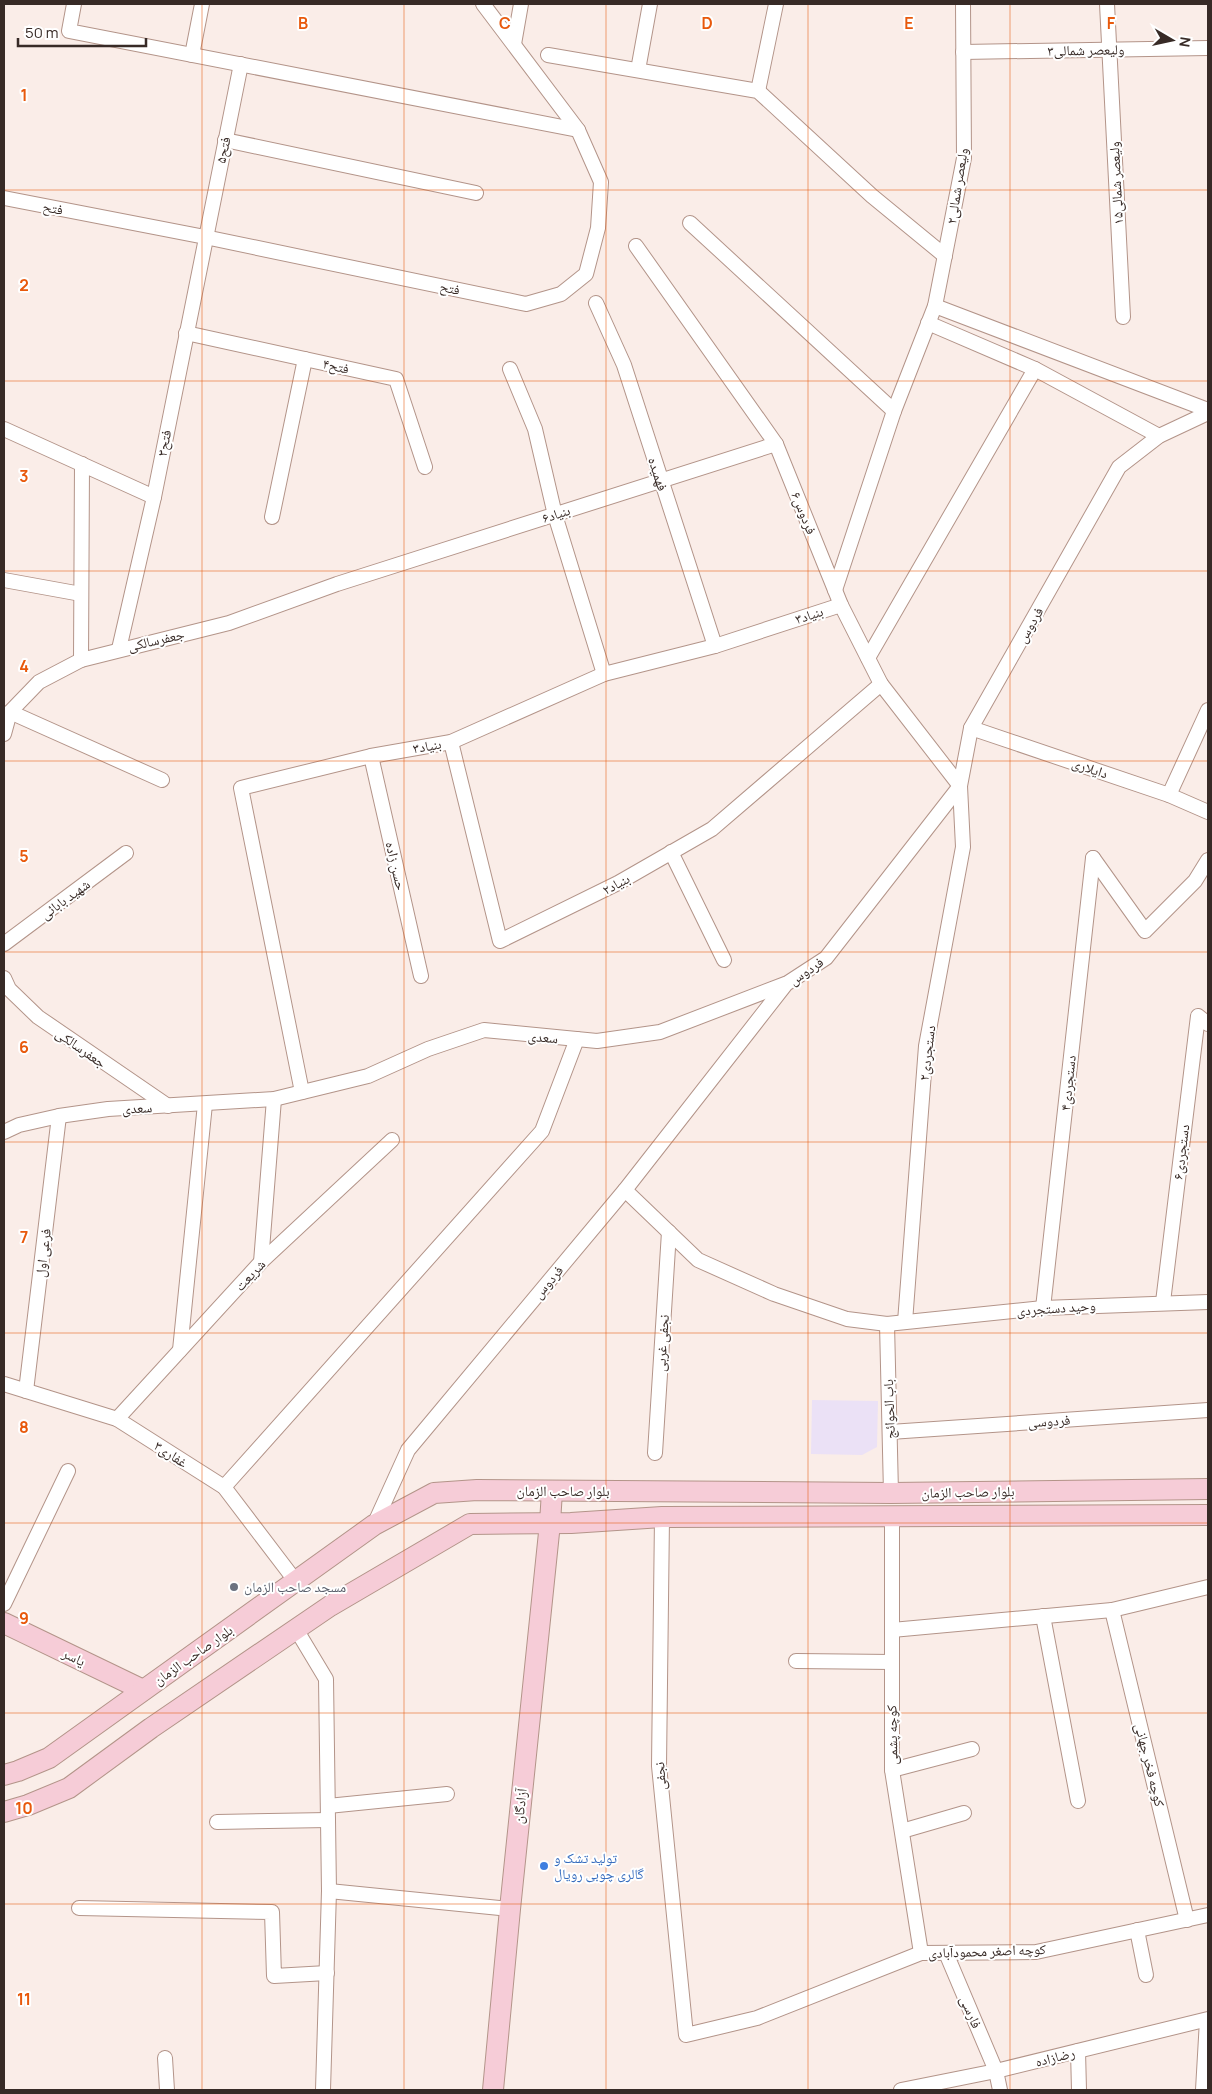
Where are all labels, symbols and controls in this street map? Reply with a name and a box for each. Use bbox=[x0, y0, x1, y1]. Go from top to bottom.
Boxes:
text: B bbox=[298, 12, 308, 34]
text: C bbox=[499, 12, 511, 34]
text: D bbox=[701, 12, 713, 34]
text: E bbox=[904, 12, 914, 34]
text: F bbox=[1107, 12, 1116, 34]
scale bar bbox=[18, 15, 145, 47]
north arrow bbox=[1147, 15, 1197, 65]
text: 50 m bbox=[25, 22, 59, 43]
text: N bbox=[1175, 36, 1196, 49]
street label: ولیعصر شمالی۳ bbox=[1047, 39, 1125, 60]
text: 1 bbox=[20, 84, 28, 106]
street label: فتح۵ bbox=[210, 135, 236, 165]
street label: ولیعصر شمالی۱۵ bbox=[1104, 141, 1127, 225]
street label: ولیعصر شمالی۲ bbox=[941, 146, 972, 225]
street label: فتح bbox=[41, 196, 65, 220]
text: 2 bbox=[19, 274, 29, 296]
street label: فتح bbox=[438, 276, 462, 300]
street label: فتح۴ bbox=[321, 353, 351, 379]
street label: فتح۳ bbox=[152, 428, 176, 458]
street label: فهمیده bbox=[644, 455, 673, 493]
text: 3 bbox=[19, 465, 29, 487]
street label: فردوس۶ bbox=[787, 489, 822, 537]
street label: بنیاد۶ bbox=[539, 500, 573, 527]
street label: بنیاد۳ bbox=[792, 601, 826, 628]
street label: فردوس bbox=[1012, 603, 1047, 646]
street label: جعفرسالکی bbox=[126, 624, 186, 655]
text: 4 bbox=[19, 655, 29, 677]
street label: بنیاد۳ bbox=[411, 734, 443, 757]
street label: دایلاری bbox=[1070, 753, 1111, 783]
street label: حسن زاده bbox=[382, 840, 411, 892]
text: 5 bbox=[19, 845, 29, 867]
street label: بنیاد۲ bbox=[599, 868, 633, 899]
street label: شهید بابائی bbox=[36, 874, 93, 923]
street label: فردوس bbox=[785, 952, 827, 989]
street label: جعفرسالکی bbox=[52, 1023, 110, 1072]
street label: دستجردی۲ bbox=[914, 1024, 939, 1082]
street label: سعدی bbox=[527, 1026, 559, 1047]
text: 6 bbox=[19, 1036, 29, 1058]
street label: دستجردی۴ bbox=[1055, 1054, 1080, 1112]
street label: سعدی bbox=[121, 1097, 153, 1118]
street label: دستجردی۶ bbox=[1168, 1123, 1193, 1181]
text: 7 bbox=[20, 1226, 28, 1248]
street label: فرعی اول bbox=[30, 1227, 55, 1279]
street label: شریعت bbox=[230, 1255, 269, 1295]
street label: فردوس bbox=[528, 1261, 567, 1302]
street label: وحید دستجردی bbox=[1016, 1295, 1096, 1320]
street label: نجفی غربی bbox=[650, 1314, 673, 1372]
street label: باب الحوائج bbox=[878, 1379, 900, 1439]
street label: فردوسی bbox=[1027, 1410, 1071, 1431]
text: 8 bbox=[19, 1416, 29, 1438]
street label: غفاری۳ bbox=[151, 1436, 192, 1471]
street label: بلوار صاحب الزمان bbox=[516, 1481, 610, 1500]
street label: بلوار صاحب الزمان bbox=[921, 1481, 1015, 1502]
place label: مسجد صاحب الزمان bbox=[244, 1577, 346, 1596]
marker: مسجد صاحب الزمان bbox=[228, 1581, 240, 1593]
text: 9 bbox=[19, 1607, 29, 1629]
street label: بلوار صاحب الزمان bbox=[149, 1620, 236, 1689]
street label: یاسر bbox=[59, 1642, 89, 1670]
street label: کوچه پشمی bbox=[881, 1705, 902, 1765]
street label: کوچه فخر جهانی bbox=[1131, 1721, 1170, 1809]
street label: نجفی bbox=[649, 1761, 670, 1791]
street label: آزادگان bbox=[508, 1787, 531, 1825]
text: 10 bbox=[15, 1797, 33, 1819]
place label: تولید تشک و گالری چوبی رویال bbox=[554, 1848, 644, 1883]
marker: تولید تشک و گالری چوبی رویال bbox=[538, 1860, 550, 1872]
street label: کوچه اصغر محمودآبادی bbox=[928, 1939, 1046, 1962]
text: 11 bbox=[17, 1988, 31, 2010]
street label: فارسی bbox=[956, 1993, 987, 2031]
street label: رضازاده bbox=[1033, 2042, 1077, 2071]

